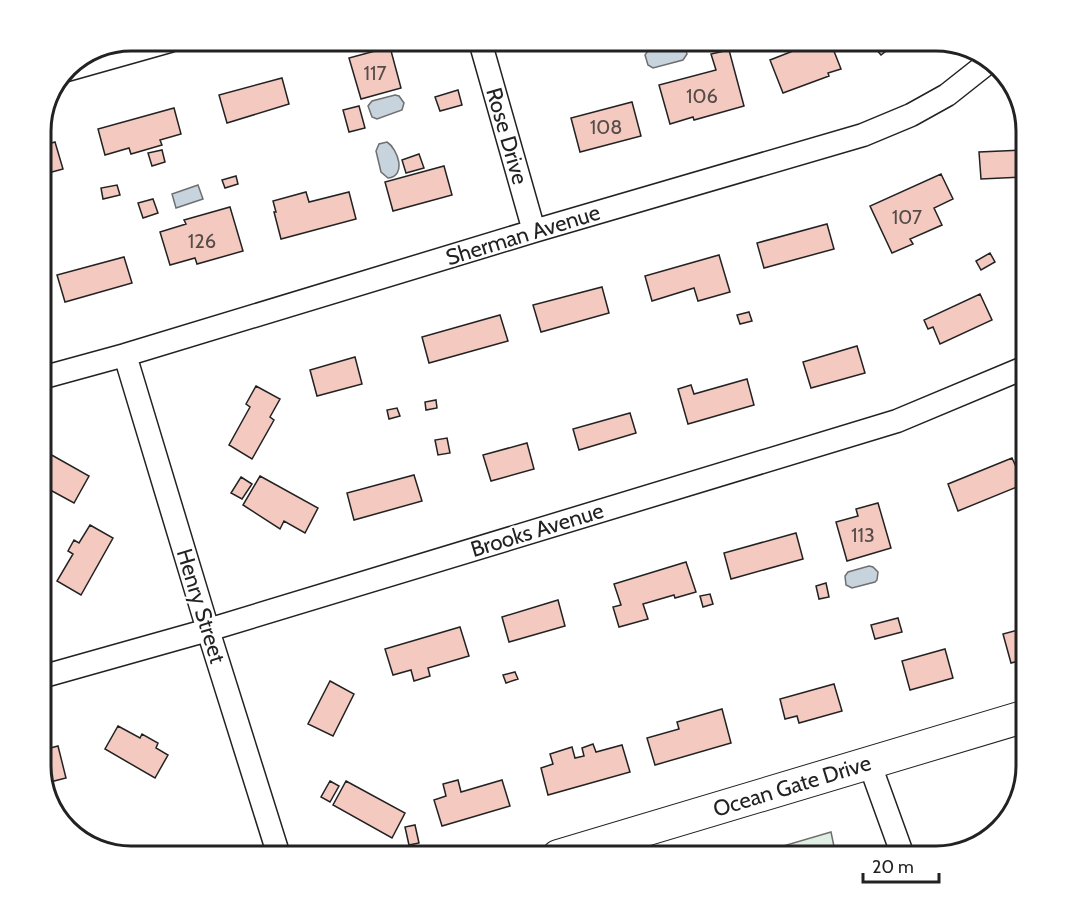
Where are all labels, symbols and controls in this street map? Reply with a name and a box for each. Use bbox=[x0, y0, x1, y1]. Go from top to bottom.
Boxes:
house number: 117 bbox=[363, 61, 387, 85]
street label: Rose Drive bbox=[480, 84, 534, 188]
house number: 106 bbox=[686, 84, 718, 108]
house number: 108 bbox=[590, 115, 622, 139]
street label: Sherman Avenue bbox=[443, 199, 603, 271]
house number: 107 bbox=[892, 205, 922, 229]
house number: 126 bbox=[188, 229, 216, 253]
street label: Brooks Avenue bbox=[467, 497, 607, 563]
house number: 113 bbox=[851, 523, 875, 547]
street label: Henry Street bbox=[171, 545, 231, 667]
street label: Ocean Gate Drive bbox=[710, 749, 874, 823]
scale bar bbox=[863, 846, 940, 884]
text: 20 m bbox=[872, 856, 914, 878]

